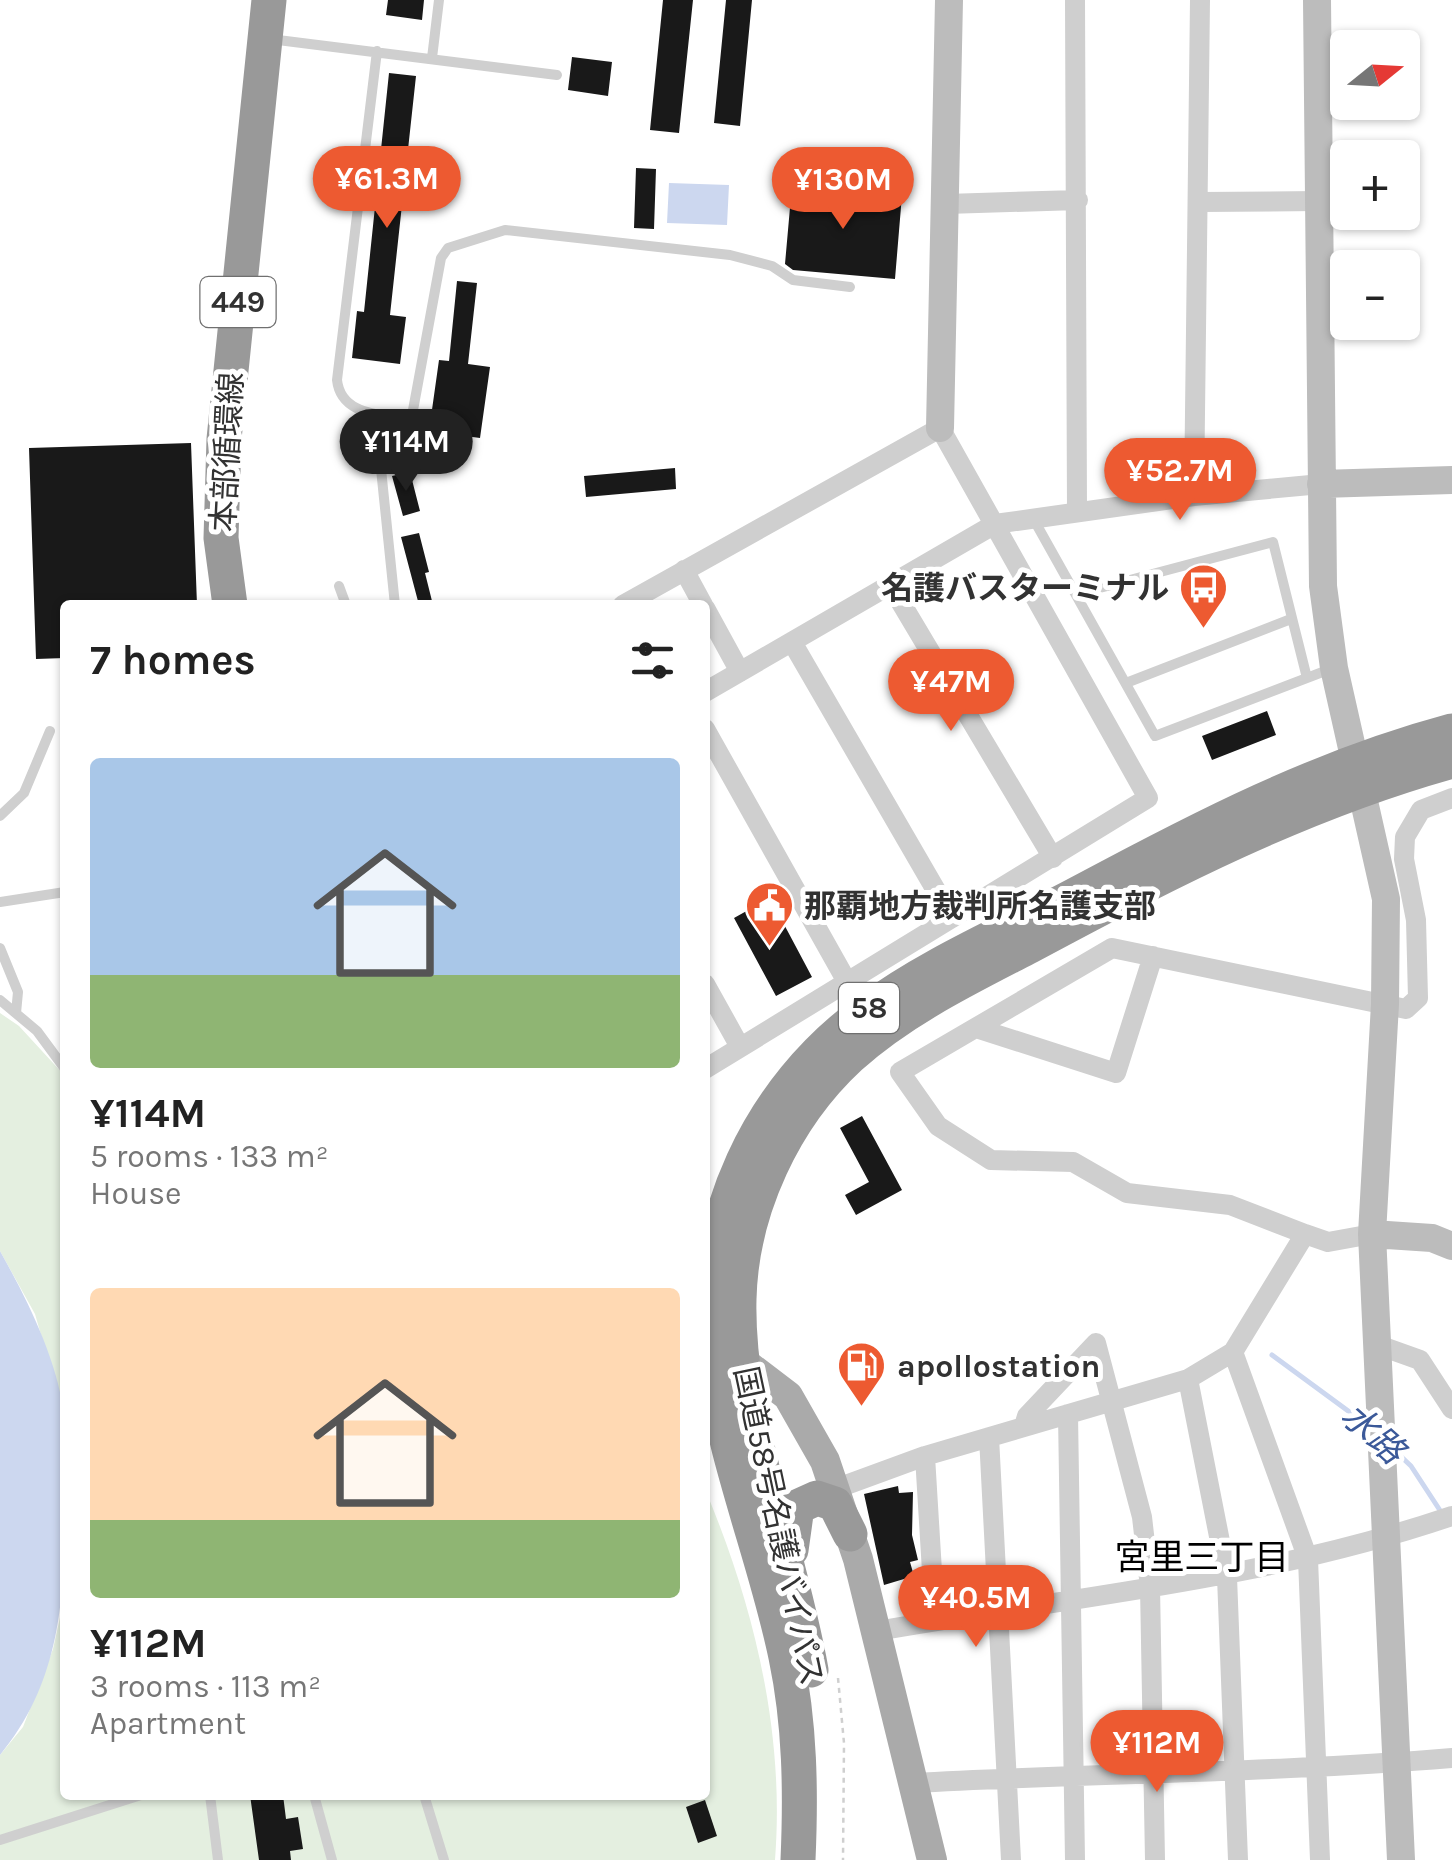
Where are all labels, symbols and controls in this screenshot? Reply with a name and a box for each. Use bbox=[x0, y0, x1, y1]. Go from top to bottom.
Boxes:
north arrow bbox=[1330, 30, 1420, 120]
map controls bbox=[1330, 30, 1420, 340]
button: + bbox=[1330, 140, 1420, 230]
pin: ¥61.3M bbox=[306, 146, 468, 231]
pin: ¥130M bbox=[773, 147, 913, 232]
text: ¥61.3M bbox=[335, 160, 439, 197]
text: ¥130M bbox=[794, 161, 892, 198]
button: − bbox=[1330, 250, 1420, 340]
road number: 449 bbox=[200, 277, 276, 327]
street label: 本部循環線 bbox=[205, 371, 250, 533]
pin: ¥114M bbox=[336, 409, 476, 494]
text: ¥114M bbox=[362, 423, 450, 460]
pin: ¥52.7M bbox=[1099, 438, 1261, 523]
text: ¥52.7M bbox=[1126, 452, 1234, 489]
bus stop icon: 名護バスターミナル bbox=[1178, 562, 1230, 630]
place label: 名護バスターミナル bbox=[881, 570, 1169, 607]
icon: filters bbox=[625, 633, 680, 688]
text: 7 homes bbox=[90, 635, 256, 685]
pin: ¥47M bbox=[892, 649, 1010, 734]
text: ¥47M bbox=[910, 663, 992, 700]
icon: home bbox=[295, 823, 475, 1003]
public building icon: 那覇地方裁判所名護支部 bbox=[743, 880, 795, 948]
place label: 那覇地方裁判所名護支部 bbox=[804, 888, 1156, 925]
road number: 58 bbox=[839, 983, 899, 1033]
text: ¥114M bbox=[90, 1088, 206, 1138]
text: 5 rooms · 133 m² bbox=[90, 1138, 329, 1175]
text: House bbox=[90, 1175, 182, 1212]
fuel station icon: apollostation bbox=[836, 1340, 888, 1408]
place label: apollostation bbox=[897, 1348, 1100, 1385]
icon: home bbox=[295, 1353, 475, 1533]
street label: 国道58号名護バイパス bbox=[727, 1363, 830, 1689]
water label: 水路 bbox=[1333, 1395, 1415, 1474]
district label: 宮里三丁目 bbox=[1114, 1537, 1290, 1578]
pin: ¥40.5M bbox=[895, 1565, 1057, 1650]
text: ¥40.5M bbox=[920, 1579, 1032, 1616]
text: ¥112M bbox=[90, 1618, 207, 1668]
text: 3 rooms · 113 m² bbox=[90, 1668, 321, 1705]
text: Apartment bbox=[90, 1705, 246, 1742]
pin: ¥112M bbox=[1087, 1710, 1227, 1795]
text: ¥112M bbox=[1113, 1724, 1201, 1761]

